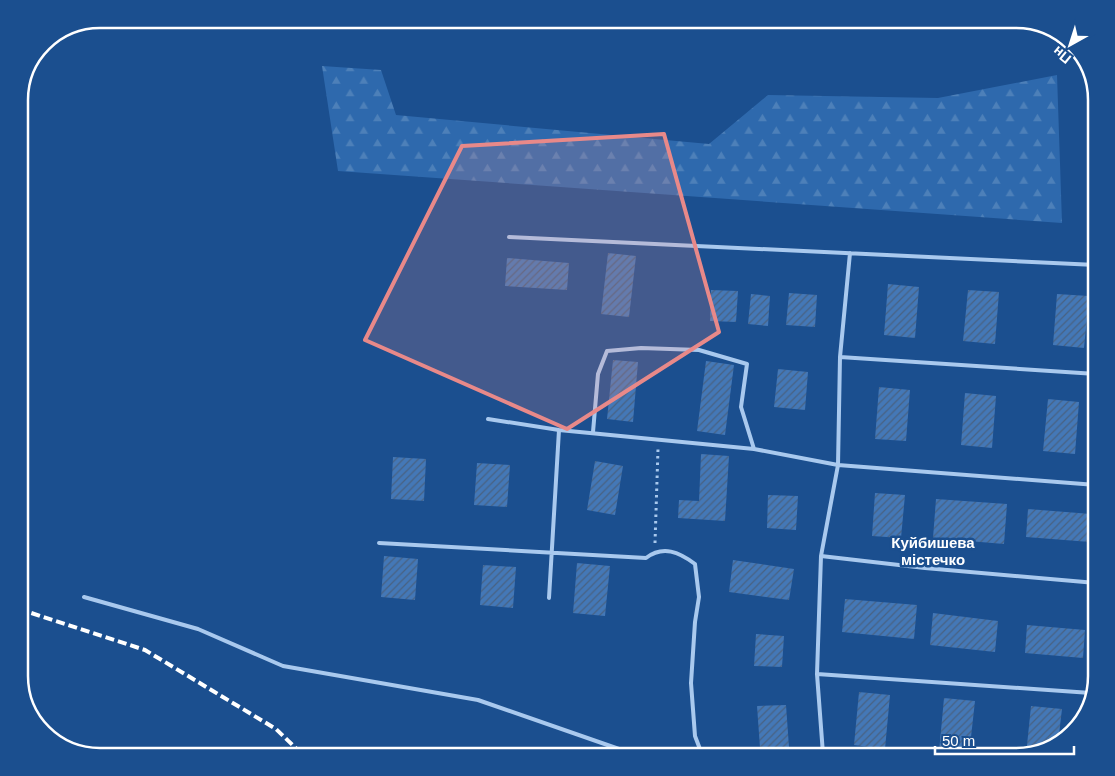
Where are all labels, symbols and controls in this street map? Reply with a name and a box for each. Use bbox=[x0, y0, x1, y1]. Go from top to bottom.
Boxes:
north arrow bbox=[1045, 20, 1095, 70]
text: Пн bbox=[1050, 43, 1074, 67]
district label: Куйбишева містечко bbox=[891, 534, 975, 568]
scale bar bbox=[935, 724, 1074, 756]
text: 50 m bbox=[942, 732, 975, 749]

